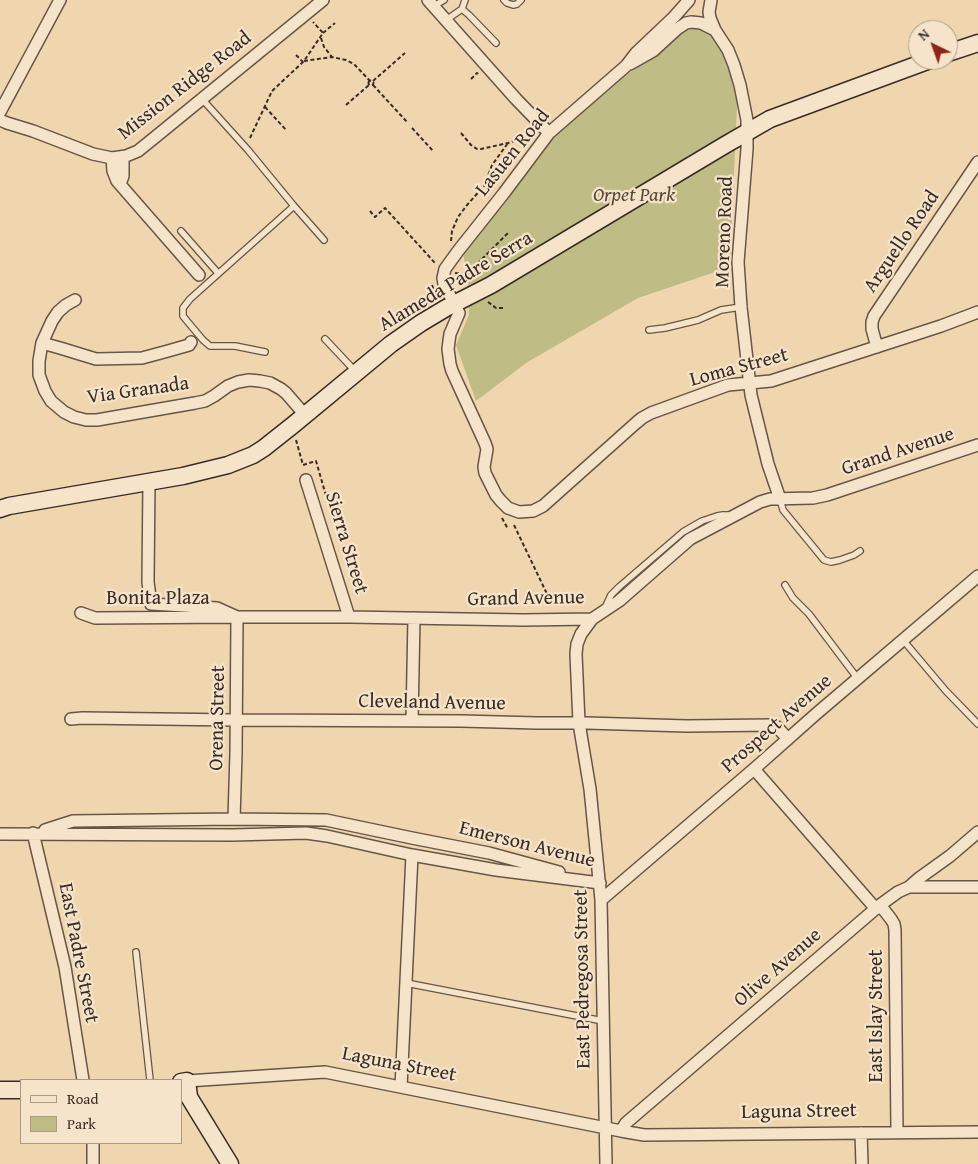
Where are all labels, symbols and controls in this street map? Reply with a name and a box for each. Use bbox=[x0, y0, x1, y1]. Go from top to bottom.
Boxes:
north arrow bbox=[908, 20, 958, 70]
text: N bbox=[913, 24, 934, 45]
street label: Mission Ridge Road bbox=[113, 26, 257, 146]
street label: Lasuen Road bbox=[471, 105, 555, 201]
street label: Moreno Road bbox=[711, 176, 739, 288]
park label: Orpet Park bbox=[593, 184, 675, 208]
street label: Arguello Road bbox=[859, 186, 945, 298]
street label: Alameda Padre Serra bbox=[375, 227, 537, 337]
street label: Loma Street bbox=[687, 343, 791, 393]
street label: Via Granada bbox=[85, 372, 191, 410]
street label: Grand Avenue bbox=[839, 423, 957, 481]
street label: Sierra Street bbox=[319, 489, 373, 597]
street label: Grand Avenue bbox=[467, 586, 585, 612]
street label: Bonita Plaza bbox=[106, 587, 210, 611]
street label: Orena Street bbox=[205, 665, 231, 771]
street label: Prospect Avenue bbox=[717, 669, 837, 779]
street label: Cleveland Avenue bbox=[358, 690, 506, 716]
street label: Emerson Avenue bbox=[457, 817, 597, 873]
street label: East Padre Street bbox=[53, 881, 103, 1025]
street label: East Pedregosa Street bbox=[569, 889, 597, 1069]
street label: Olive Avenue bbox=[729, 923, 827, 1013]
street label: East Islay Street bbox=[865, 949, 889, 1083]
street label: Laguna Street bbox=[340, 1042, 458, 1088]
legend bbox=[20, 1079, 182, 1144]
text: Road bbox=[67, 1088, 98, 1109]
street label: Laguna Street bbox=[741, 1099, 857, 1125]
text: Park bbox=[67, 1113, 96, 1134]

